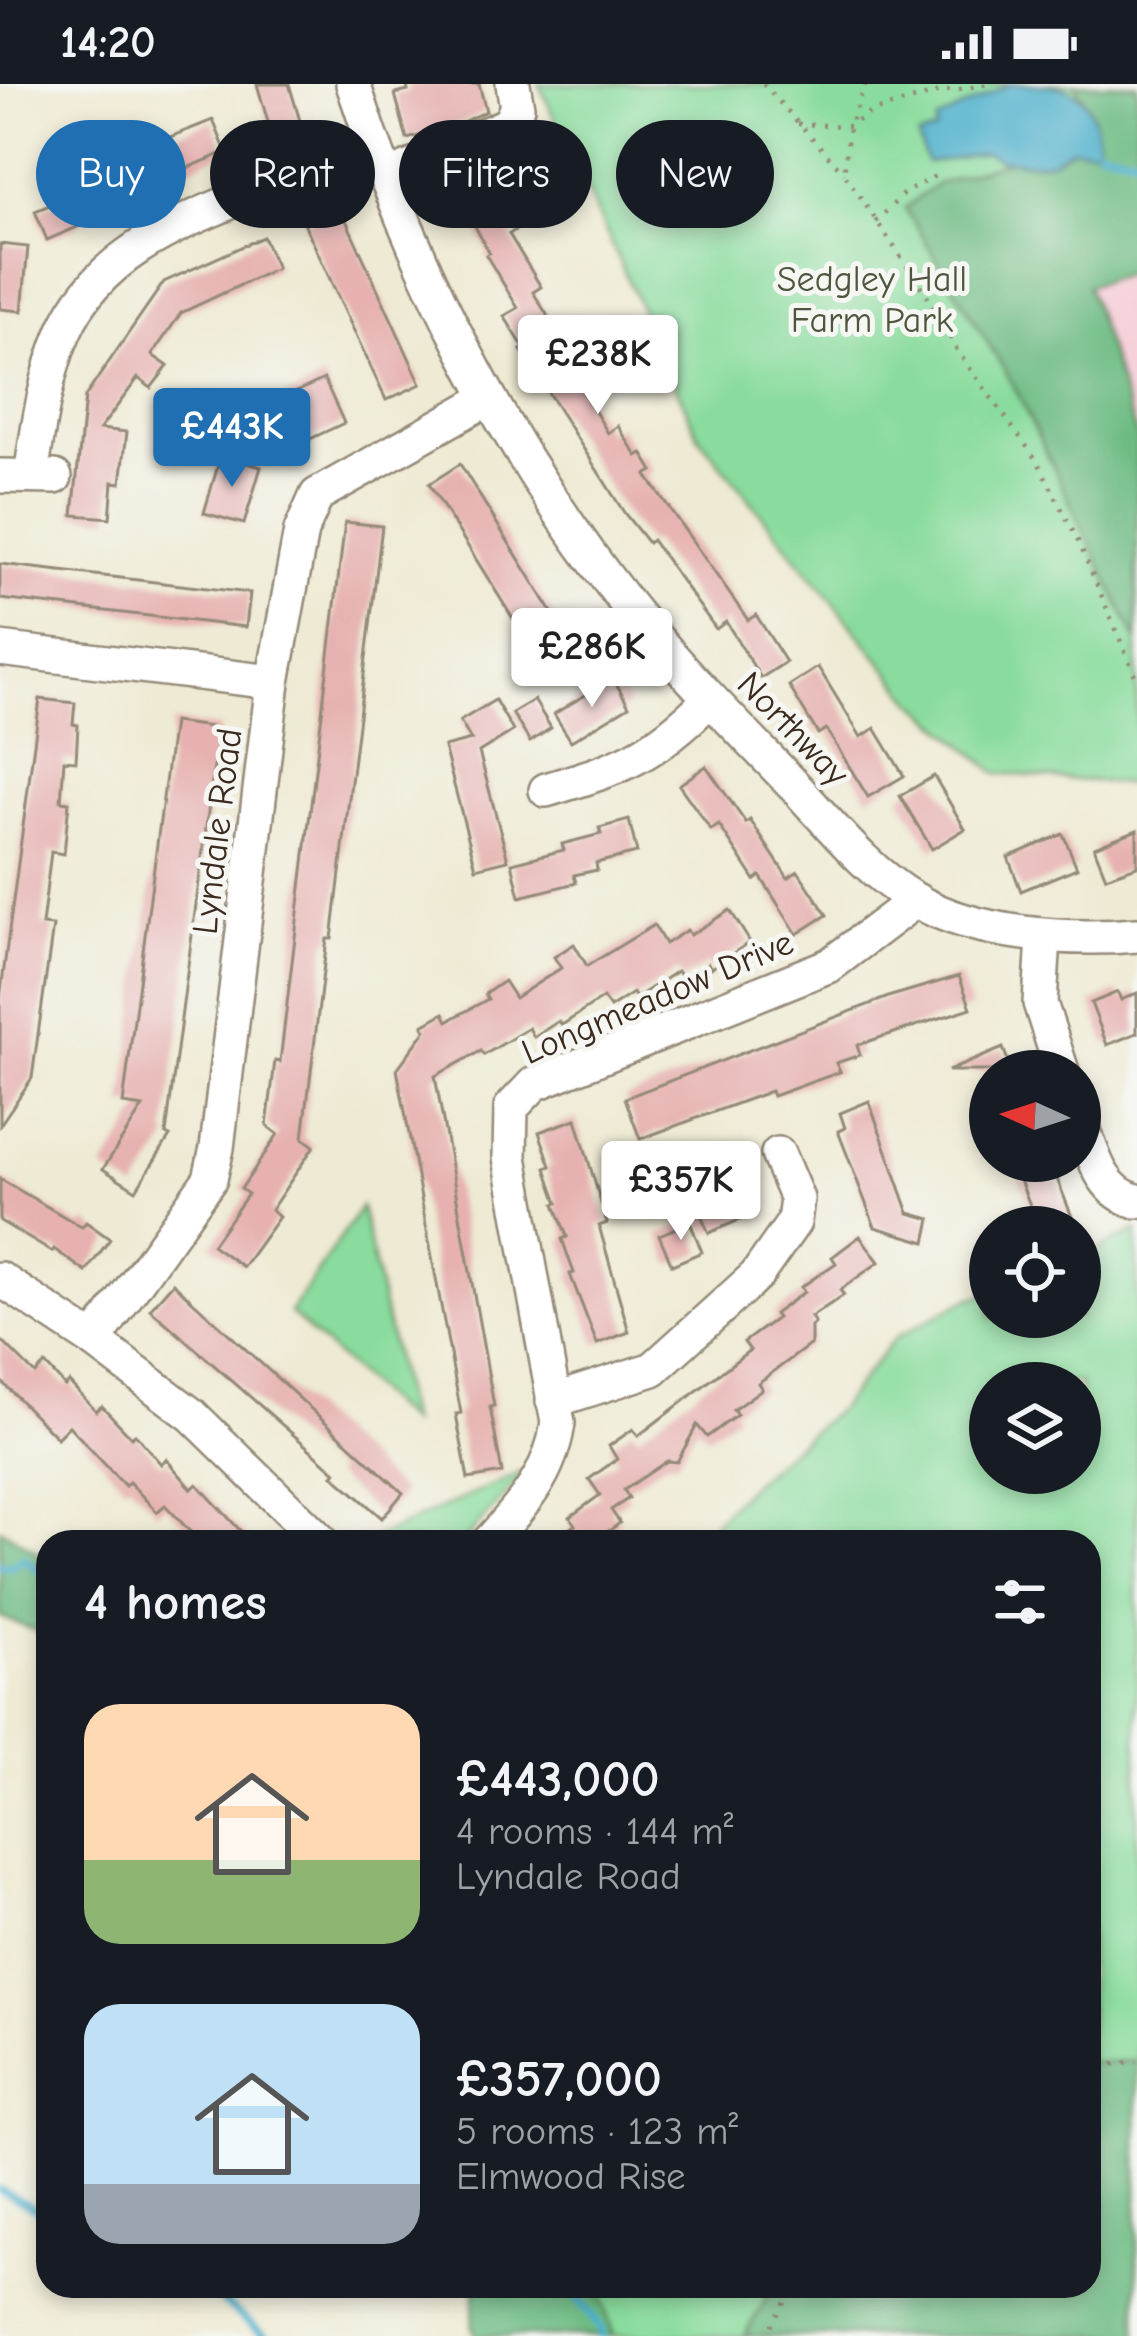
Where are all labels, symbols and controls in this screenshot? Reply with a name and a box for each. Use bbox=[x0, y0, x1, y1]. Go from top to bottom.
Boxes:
text: 14:20 bbox=[60, 16, 156, 68]
chip: Buy bbox=[36, 120, 186, 228]
chip: Rent bbox=[210, 120, 375, 228]
chip: Filters bbox=[399, 120, 592, 228]
chip: New bbox=[616, 120, 774, 228]
park label: Sedgley Hall Farm Park bbox=[777, 259, 967, 341]
pin: £238K bbox=[514, 315, 682, 417]
text: £238K bbox=[545, 331, 651, 376]
pin: £443K bbox=[148, 388, 316, 490]
text: £443K bbox=[180, 404, 284, 449]
pin: £286K bbox=[508, 608, 676, 710]
text: £286K bbox=[538, 624, 646, 669]
street label: Northway bbox=[729, 664, 858, 795]
street label: Lyndale Road bbox=[185, 726, 250, 937]
street label: Longmeadow Drive bbox=[516, 922, 799, 1073]
north arrow bbox=[969, 1050, 1101, 1182]
map controls bbox=[969, 1050, 1101, 1494]
pin: £357K bbox=[597, 1141, 765, 1243]
text: £357K bbox=[628, 1157, 734, 1202]
button: locate bbox=[969, 1206, 1101, 1338]
button: layers bbox=[969, 1362, 1101, 1494]
icon: filters bbox=[987, 1569, 1053, 1635]
text: 4 homes bbox=[84, 1573, 267, 1632]
text: £443,000 bbox=[456, 1750, 660, 1809]
icon: home bbox=[180, 1752, 324, 1896]
text: 4 rooms · 144 m² bbox=[456, 1809, 734, 1854]
text: Lyndale Road bbox=[456, 1854, 681, 1899]
text: £357,000 bbox=[456, 2050, 662, 2109]
icon: home bbox=[180, 2052, 324, 2196]
text: 5 rooms · 123 m² bbox=[456, 2109, 738, 2154]
text: Elmwood Rise bbox=[456, 2154, 686, 2199]

